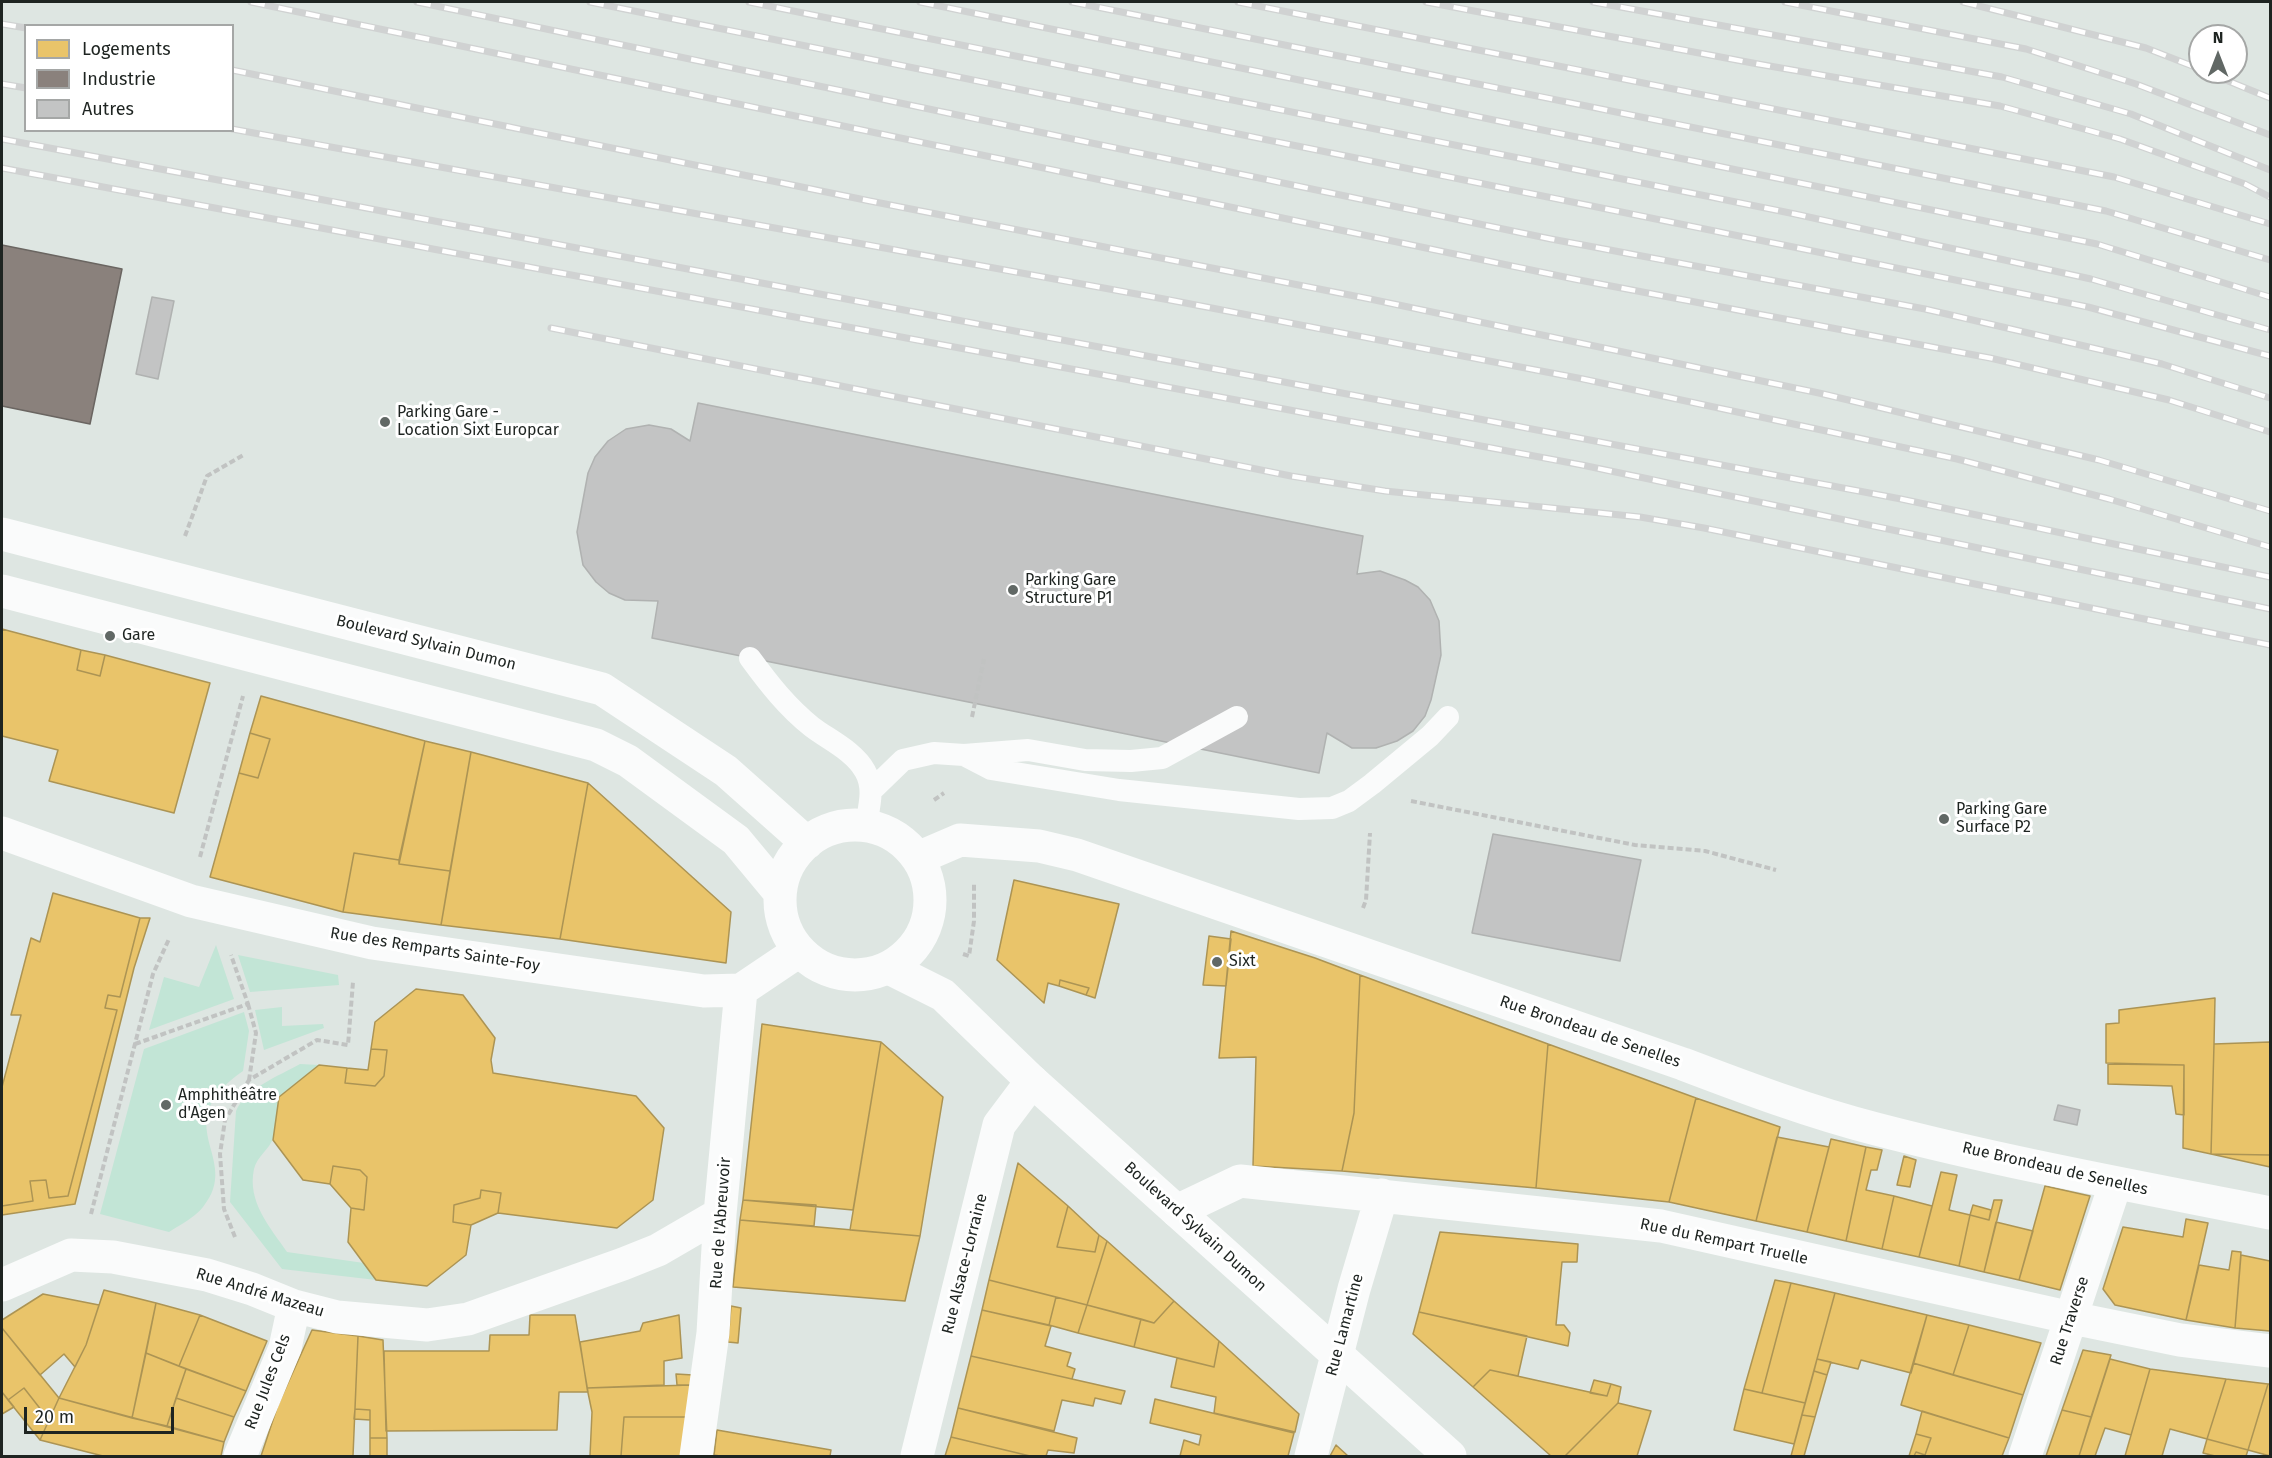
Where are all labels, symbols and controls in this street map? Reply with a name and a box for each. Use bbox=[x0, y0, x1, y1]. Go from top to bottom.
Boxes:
legend bbox=[24, 24, 234, 132]
north arrow bbox=[2188, 24, 2248, 84]
text: N bbox=[2213, 28, 2223, 47]
text: Logements bbox=[82, 38, 171, 60]
text: Industrie bbox=[82, 68, 156, 90]
text: Autres bbox=[82, 98, 134, 120]
place label: Parking Gare - Location Sixt Europcar bbox=[397, 403, 559, 441]
marker: Parking Gare - Location Sixt Europcar bbox=[378, 415, 392, 429]
place label: Parking Gare Structure P1 bbox=[1025, 571, 1116, 609]
marker: Parking Gare Structure P1 bbox=[1006, 583, 1020, 597]
street label: Boulevard Sylvain Dumon bbox=[334, 611, 518, 675]
place label: Gare bbox=[122, 626, 155, 646]
marker: Gare bbox=[103, 629, 117, 643]
place label: Parking Gare Surface P2 bbox=[1956, 800, 2047, 838]
marker: Parking Gare Surface P2 bbox=[1937, 812, 1951, 826]
street label: Rue des Remparts Sainte-Foy bbox=[329, 924, 541, 976]
place label: Sixt bbox=[1229, 952, 1256, 972]
marker: Sixt bbox=[1210, 955, 1224, 969]
street label: Rue Brondeau de Senelles bbox=[1497, 992, 1683, 1072]
place label: Amphithéâtre d'Agen bbox=[178, 1086, 277, 1124]
marker: Amphithéâtre d'Agen bbox=[159, 1098, 173, 1112]
street label: Rue Brondeau de Senelles bbox=[1960, 1138, 2150, 1200]
street label: Rue de l'Abreuvoir bbox=[707, 1156, 735, 1290]
street label: Boulevard Sylvain Dumon bbox=[1120, 1158, 1270, 1296]
street label: Rue Alsace-Lorraine bbox=[938, 1192, 992, 1336]
street label: Rue du Rempart Truelle bbox=[1638, 1215, 1810, 1269]
street label: Rue André Mazeau bbox=[193, 1264, 327, 1322]
street label: Rue Lamartine bbox=[1322, 1272, 1368, 1378]
street label: Rue Traverse bbox=[2047, 1274, 2093, 1368]
street label: Rue Jules Cels bbox=[241, 1332, 295, 1432]
scale bar bbox=[27, 1395, 177, 1433]
text: 20 m bbox=[35, 1406, 74, 1428]

